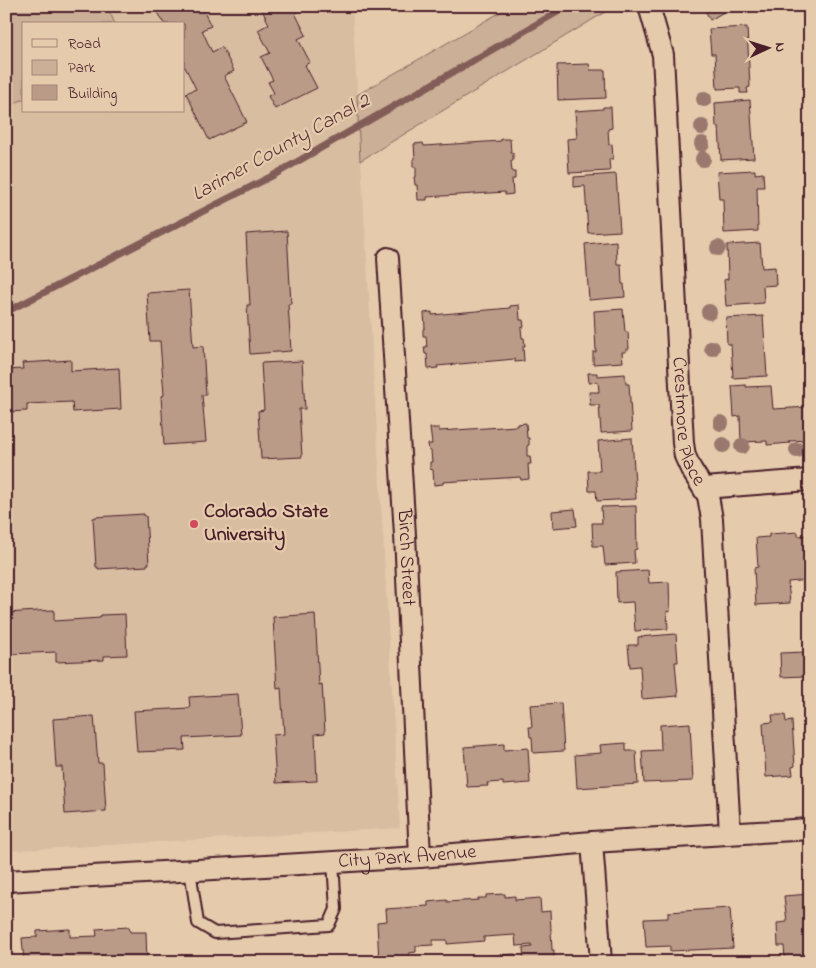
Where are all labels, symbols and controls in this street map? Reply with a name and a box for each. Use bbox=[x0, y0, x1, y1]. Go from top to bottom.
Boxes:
legend bbox=[22, 22, 185, 112]
north arrow bbox=[744, 22, 794, 72]
text: Road bbox=[68, 33, 101, 55]
text: N bbox=[769, 42, 790, 53]
text: Park bbox=[68, 57, 96, 79]
text: Building bbox=[67, 83, 117, 106]
water label: Larimer County Canal 2 bbox=[187, 86, 377, 209]
street label: Crestmore Place bbox=[664, 356, 713, 492]
place label: Colorado State University bbox=[204, 498, 329, 551]
street label: Birch Street bbox=[389, 507, 423, 607]
marker: Colorado State University bbox=[188, 518, 200, 530]
street label: City Park Avenue bbox=[337, 838, 478, 876]

